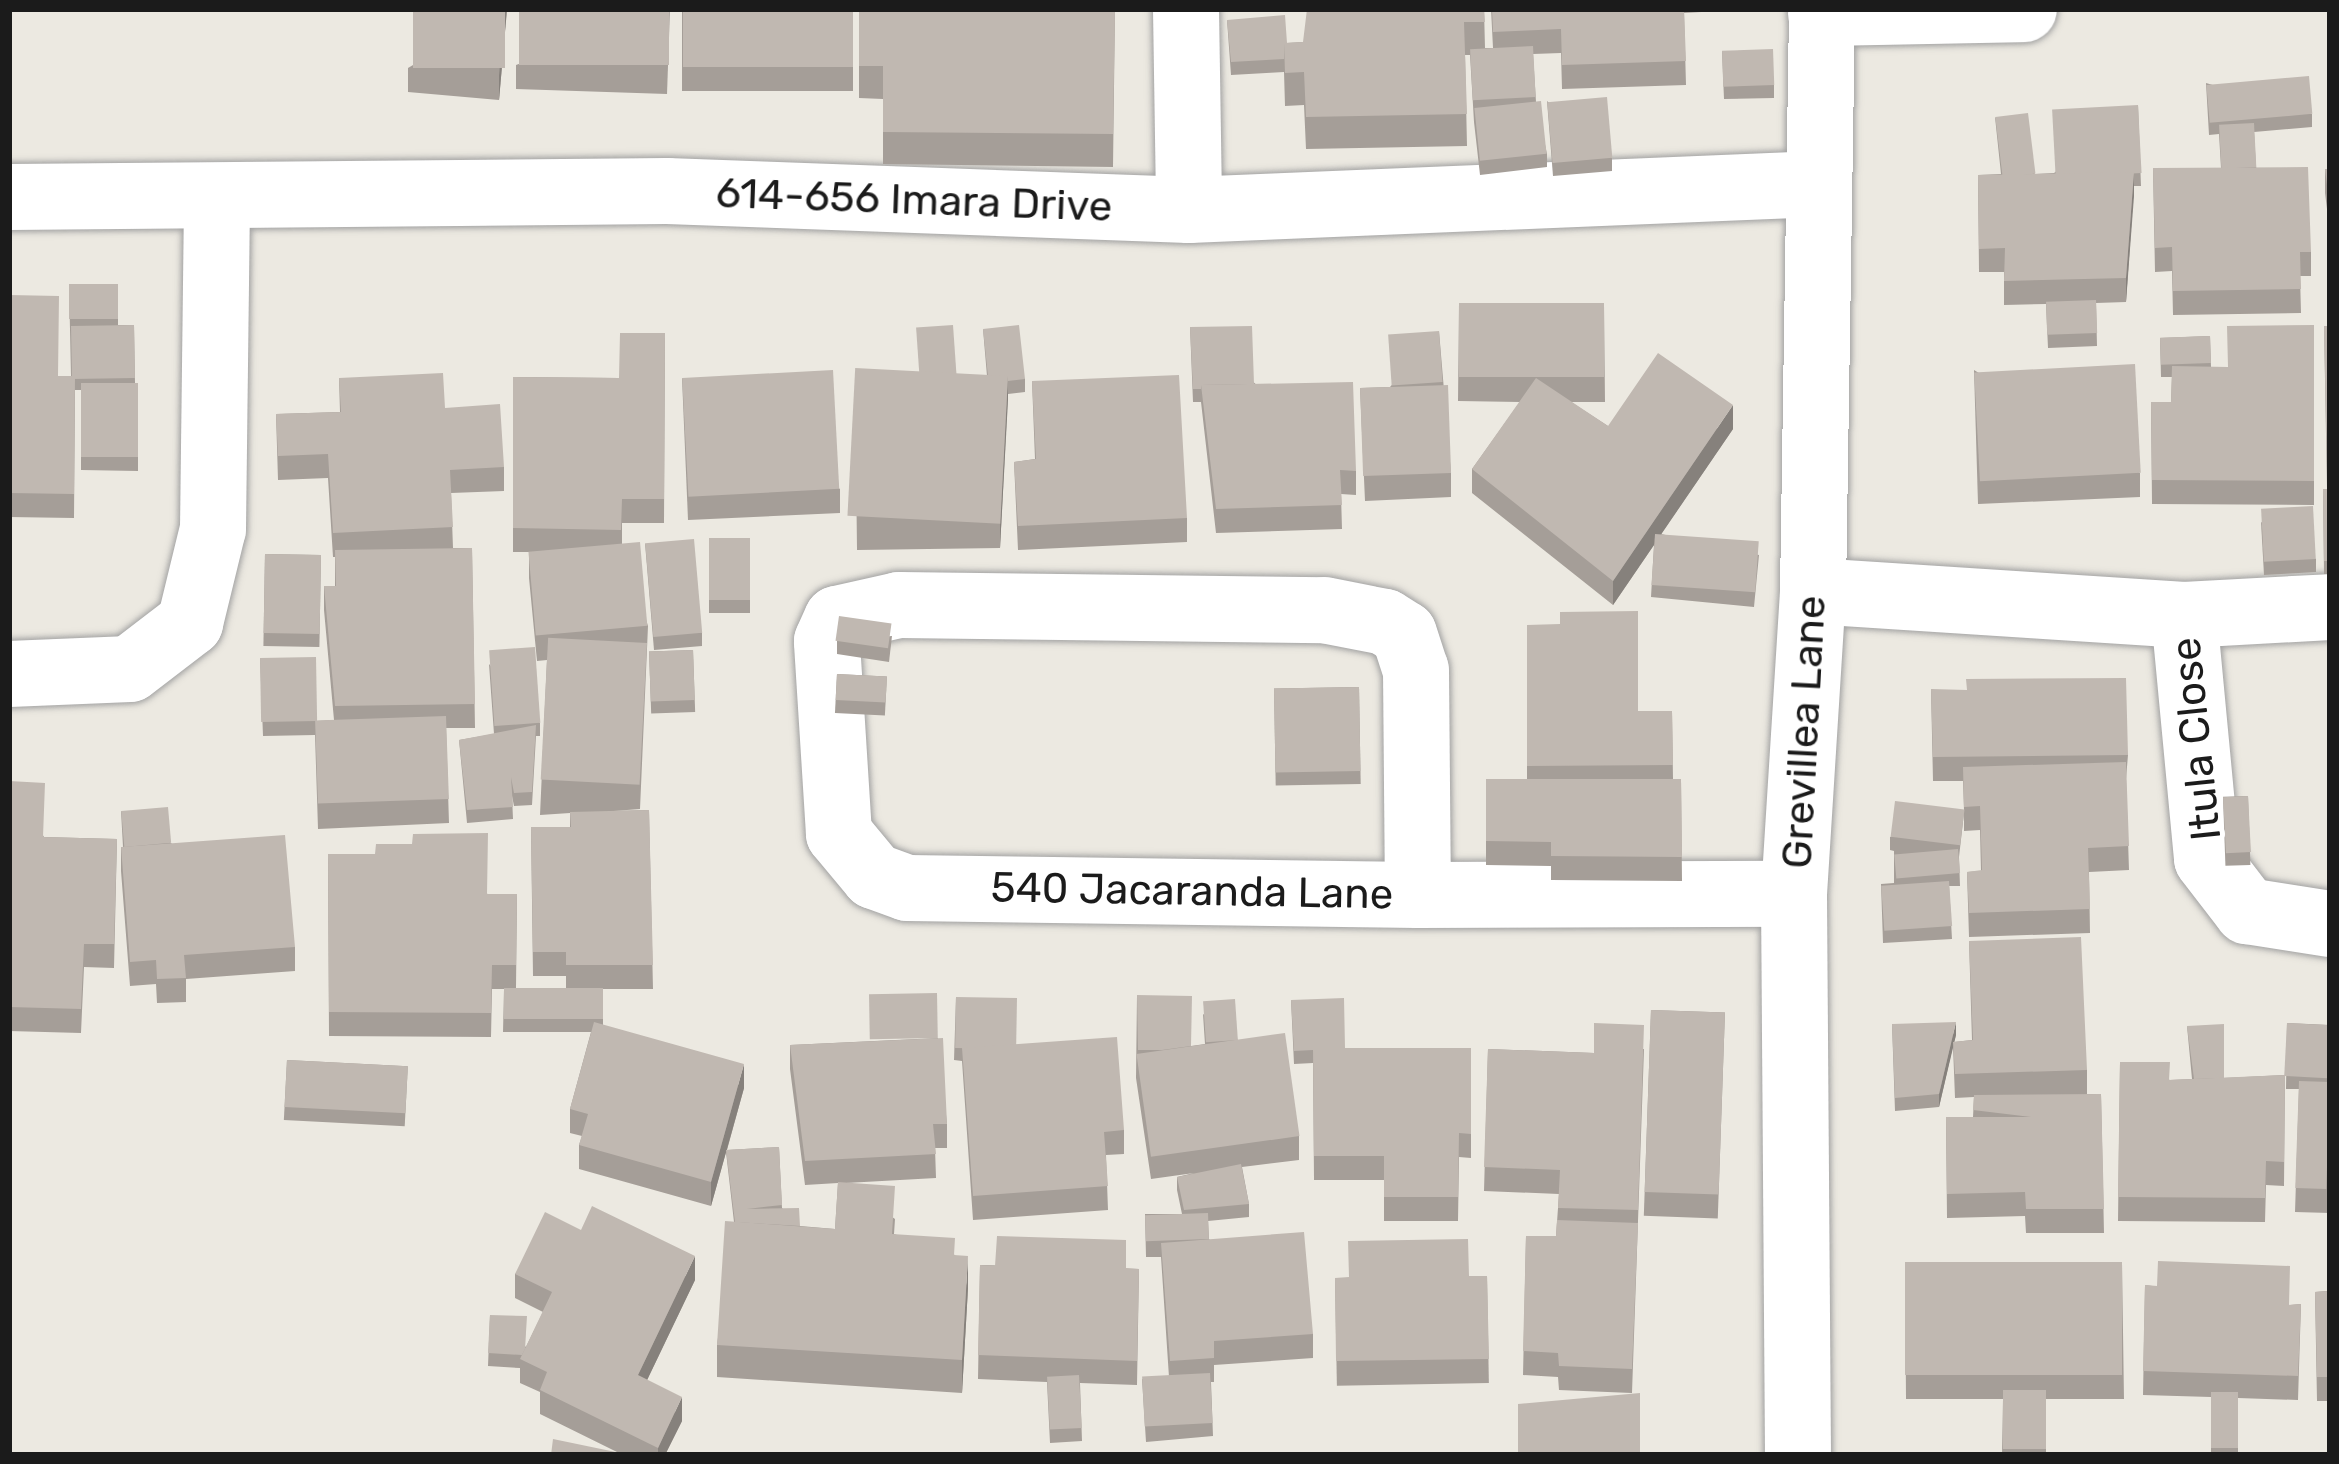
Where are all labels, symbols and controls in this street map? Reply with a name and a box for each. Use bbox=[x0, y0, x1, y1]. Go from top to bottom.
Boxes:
street label: 614-656 Imara Drive bbox=[715, 168, 1113, 232]
street label: Grevillea Lane bbox=[1772, 594, 1836, 870]
street label: Itula Close bbox=[2160, 635, 2232, 843]
street label: 540 Jacaranda Lane bbox=[990, 862, 1394, 920]

